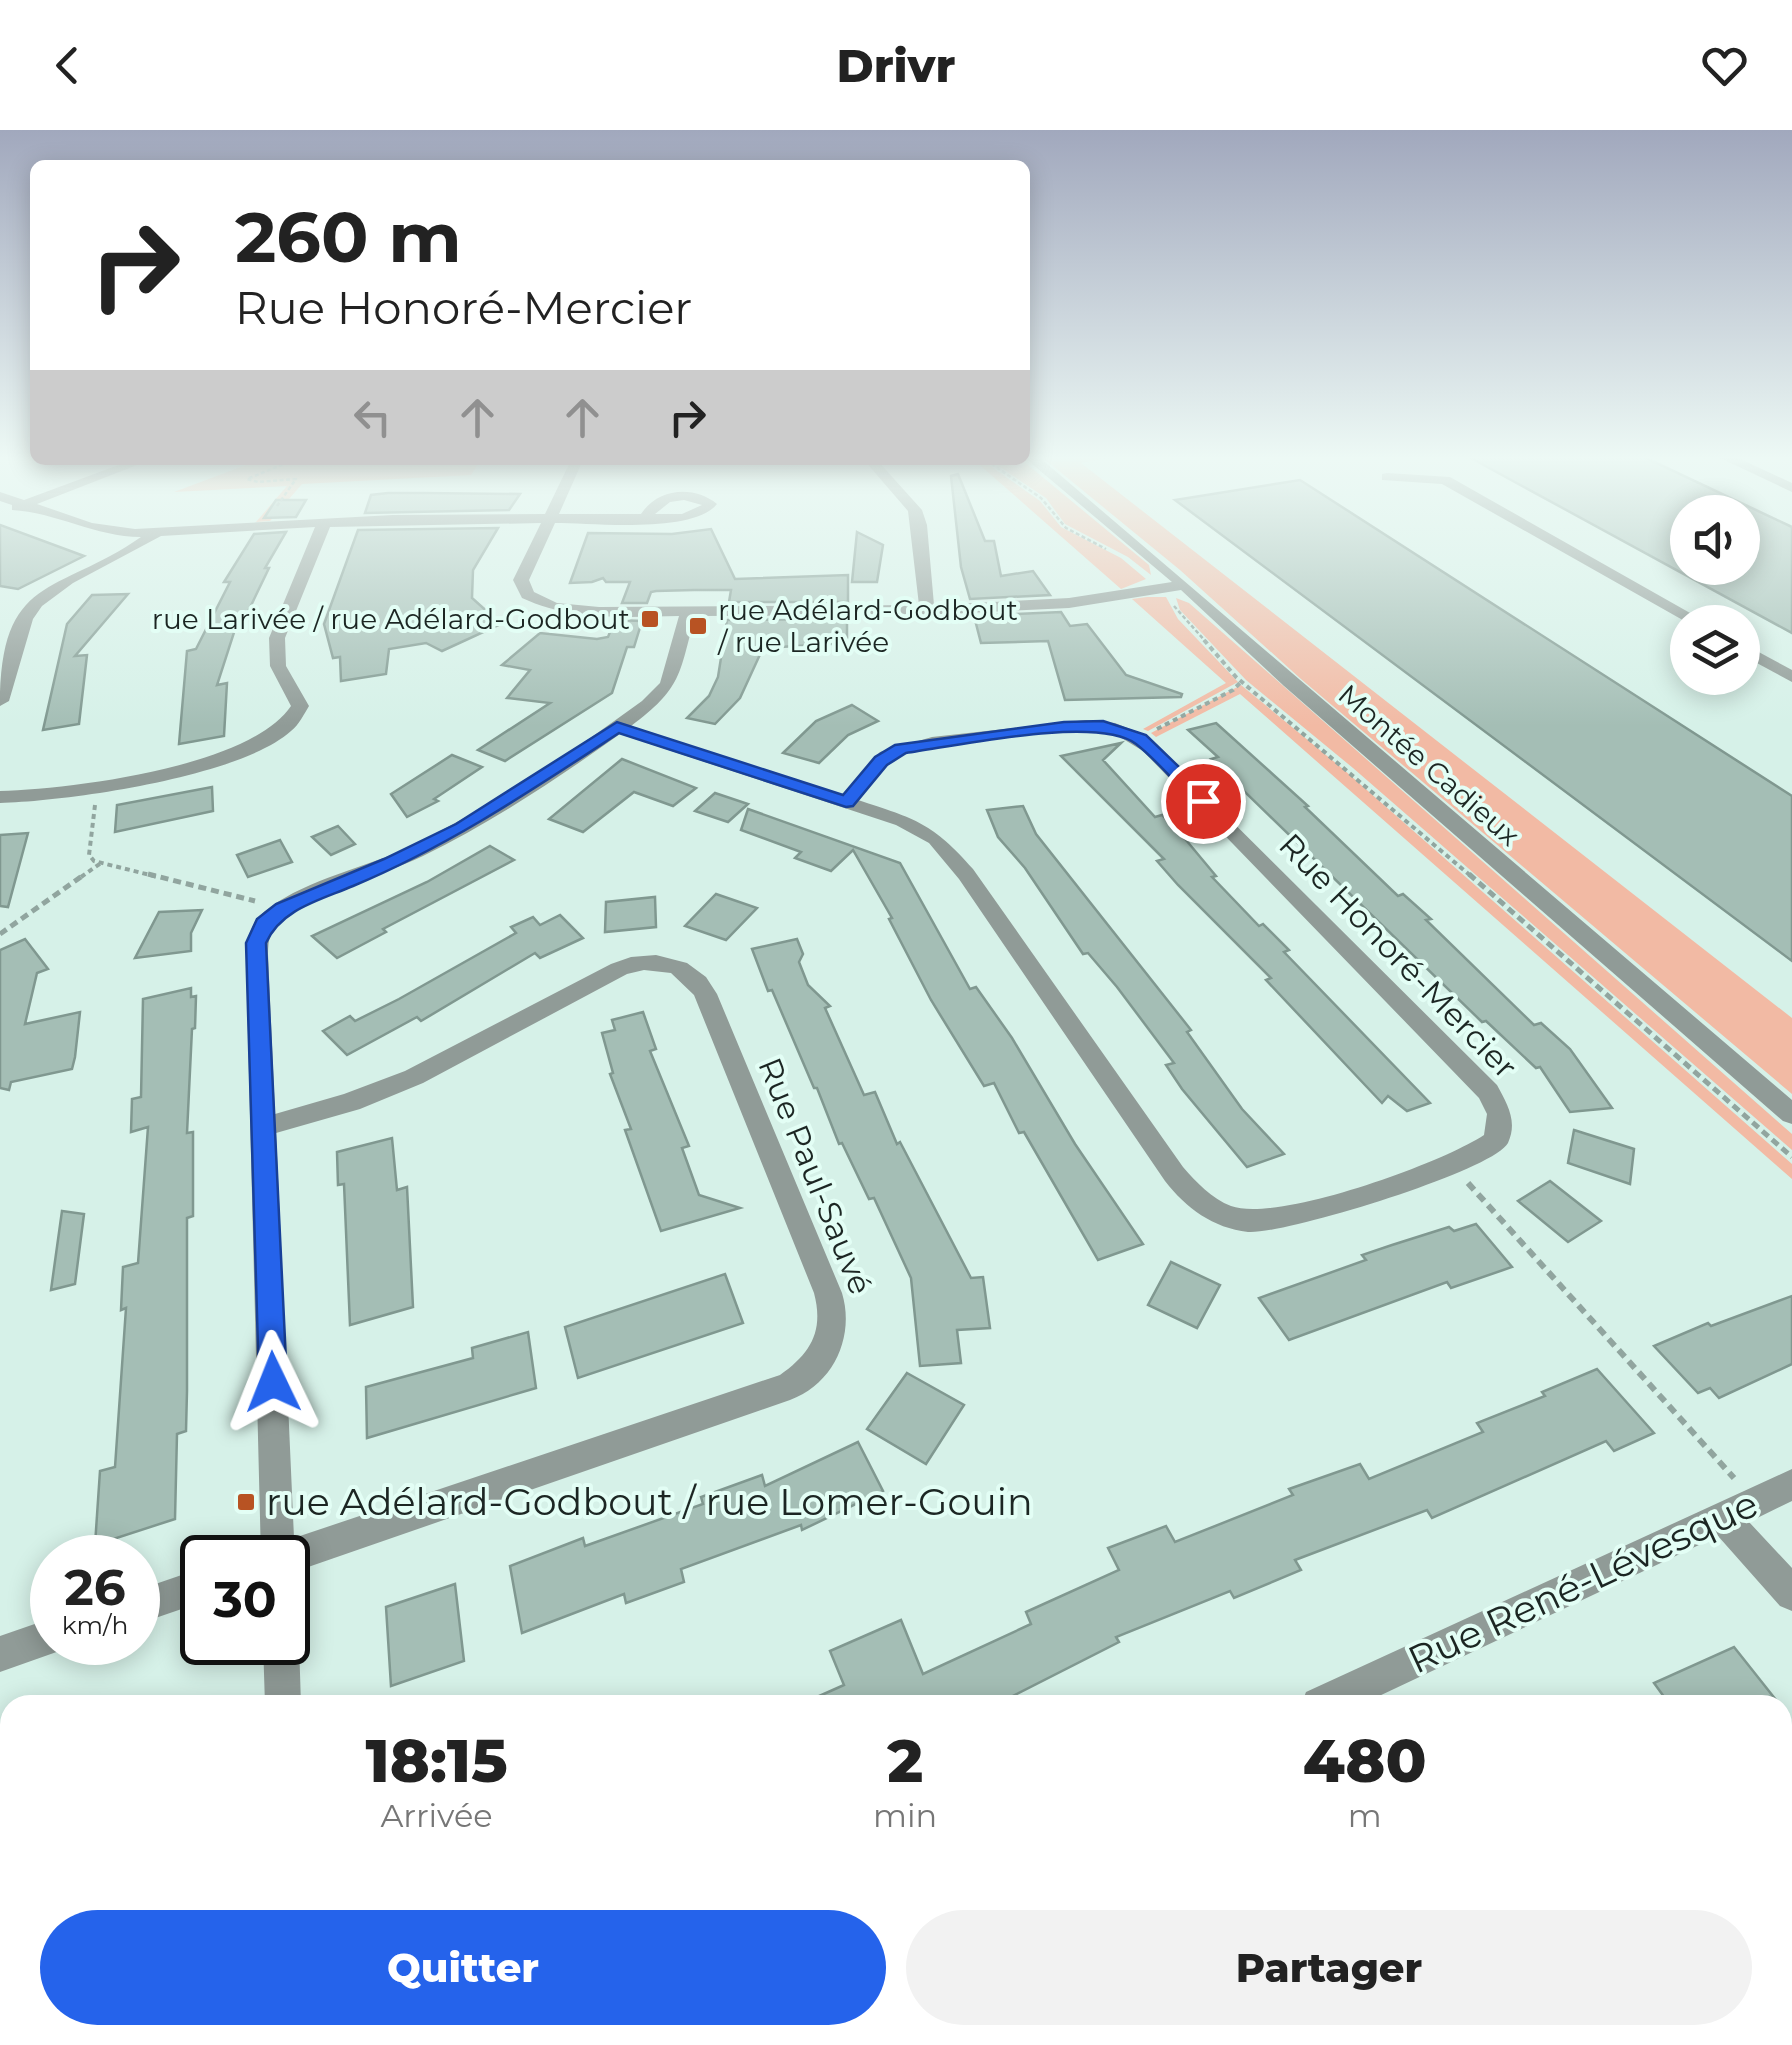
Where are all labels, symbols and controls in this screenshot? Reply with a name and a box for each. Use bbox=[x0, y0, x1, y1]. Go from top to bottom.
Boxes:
icon: back bbox=[40, 38, 95, 93]
text: Drivr bbox=[837, 38, 955, 93]
icon: heart bbox=[1697, 38, 1752, 93]
text: 260 m bbox=[235, 194, 462, 280]
icon: right bbox=[70, 200, 200, 330]
text: Rue Honoré-Mercier bbox=[235, 280, 692, 335]
icon: left bbox=[345, 390, 400, 445]
icon: ahead bbox=[450, 390, 505, 445]
icon: ahead bbox=[555, 390, 610, 445]
icon: right bbox=[660, 390, 715, 445]
map controls bbox=[1670, 495, 1760, 695]
button: sound bbox=[1670, 495, 1760, 585]
place label: rue Adélard-Godbout / rue Larivée bbox=[717, 593, 1018, 659]
place label: rue Larivée / rue Adélard-Godbout bbox=[152, 602, 630, 636]
button: layers bbox=[1670, 605, 1760, 695]
marker: rue Larivée / rue Adélard-Godbout bbox=[639, 608, 661, 630]
marker: rue Adélard-Godbout / rue Larivée bbox=[687, 615, 709, 637]
street label: Montée Cadieux bbox=[1332, 677, 1526, 853]
pin bbox=[1161, 759, 1246, 844]
icon: arrive bbox=[1176, 774, 1231, 829]
street label: Rue Honoré-Mercier bbox=[1271, 825, 1525, 1086]
street label: Rue Paul-Sauvé bbox=[750, 1052, 881, 1300]
position arrow bbox=[221, 1330, 325, 1434]
place label: rue Adélard-Godbout / rue Lomer-Gouin bbox=[266, 1478, 1033, 1525]
street label: Rue René-Lévesque bbox=[1401, 1480, 1765, 1683]
marker: rue Adélard-Godbout / rue Lomer-Gouin bbox=[235, 1491, 257, 1513]
speed limit sign: 30 bbox=[180, 1535, 310, 1665]
text: 26 bbox=[64, 1557, 126, 1618]
text: km/h bbox=[62, 1610, 128, 1640]
text: 18:15 bbox=[365, 1724, 508, 1797]
text: 2 bbox=[887, 1724, 923, 1797]
text: 480 bbox=[1303, 1724, 1427, 1797]
text: Arrivée bbox=[380, 1796, 493, 1835]
text: min bbox=[873, 1796, 937, 1835]
text: m bbox=[1348, 1796, 1382, 1835]
button: Quitter bbox=[40, 1910, 886, 2025]
button: Partager bbox=[906, 1910, 1752, 2025]

